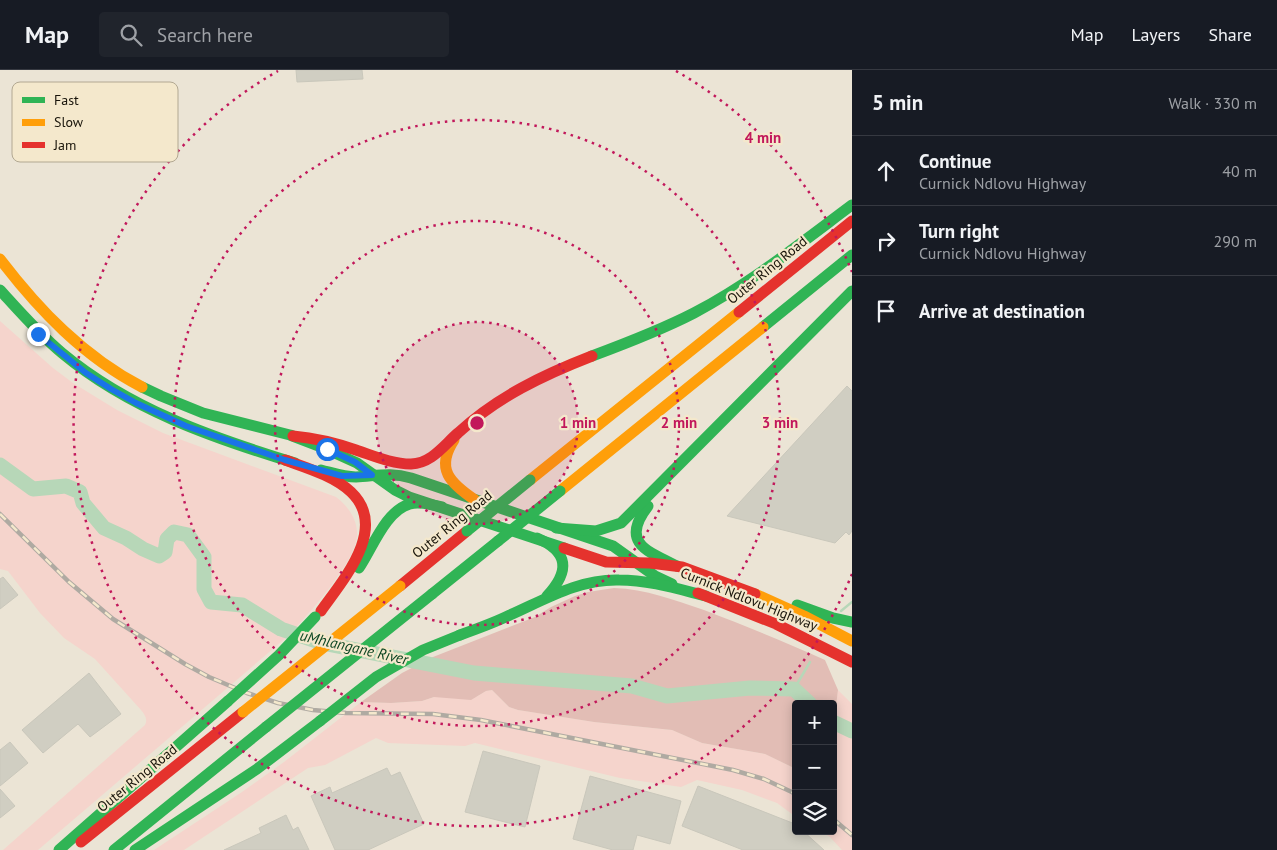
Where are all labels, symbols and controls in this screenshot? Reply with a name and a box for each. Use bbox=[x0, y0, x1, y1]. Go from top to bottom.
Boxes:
search box bbox=[99, 12, 449, 57]
text: Map bbox=[25, 19, 69, 50]
icon: search bbox=[117, 21, 145, 49]
text: Search here bbox=[157, 23, 253, 47]
text: Map bbox=[1071, 23, 1103, 46]
text: Layers bbox=[1131, 23, 1180, 46]
text: Share bbox=[1208, 23, 1252, 46]
legend bbox=[12, 82, 178, 162]
text: 5 min bbox=[872, 89, 923, 116]
text: Fast bbox=[54, 91, 79, 109]
text: Walk · 330 m bbox=[1168, 93, 1257, 113]
text: Slow bbox=[54, 113, 84, 131]
text: 4 min bbox=[745, 128, 781, 147]
text: Jam bbox=[53, 136, 76, 154]
text: Continue bbox=[919, 149, 991, 173]
icon: ahead bbox=[872, 157, 900, 185]
text: 40 m bbox=[1222, 161, 1257, 181]
text: Curnick Ndlovu Highway bbox=[919, 173, 1086, 193]
text: Turn right bbox=[919, 219, 999, 243]
icon: right bbox=[872, 227, 900, 255]
text: 290 m bbox=[1214, 231, 1257, 251]
street label: Outer Ring Road bbox=[723, 232, 811, 308]
text: Curnick Ndlovu Highway bbox=[919, 243, 1086, 263]
icon: arrive bbox=[872, 297, 900, 325]
text: Arrive at destination bbox=[919, 299, 1085, 323]
route end bbox=[27, 323, 50, 346]
text: 1 min bbox=[560, 413, 596, 432]
text: 2 min bbox=[661, 413, 697, 432]
text: 3 min bbox=[762, 413, 798, 432]
centre of rings bbox=[468, 414, 486, 432]
route start bbox=[316, 438, 339, 461]
street label: Outer Ring Road bbox=[408, 486, 496, 562]
street label: Curnick Ndlovu Highway bbox=[678, 563, 821, 635]
water label: uMhlangane River bbox=[298, 625, 411, 669]
map controls bbox=[792, 700, 837, 835]
button: + bbox=[792, 700, 837, 745]
street label: Outer Ring Road bbox=[93, 740, 181, 816]
button: − bbox=[792, 745, 837, 790]
button: layers bbox=[792, 790, 837, 835]

